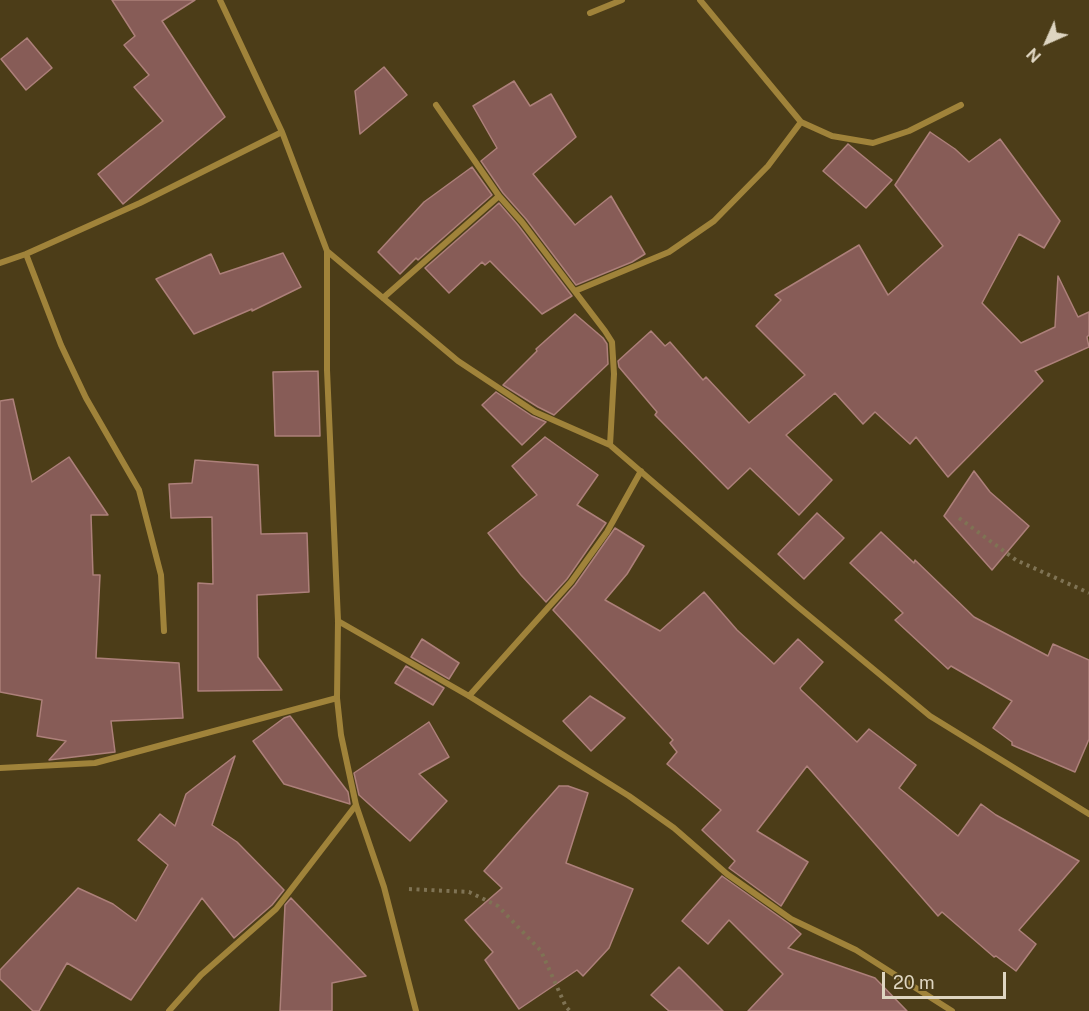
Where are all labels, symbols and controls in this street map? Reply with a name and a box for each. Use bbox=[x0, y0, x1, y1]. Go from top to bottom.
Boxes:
north arrow bbox=[1017, 12, 1077, 72]
text: N bbox=[1023, 44, 1045, 66]
scale bar bbox=[885, 960, 1010, 998]
text: 20 m bbox=[893, 972, 935, 993]

